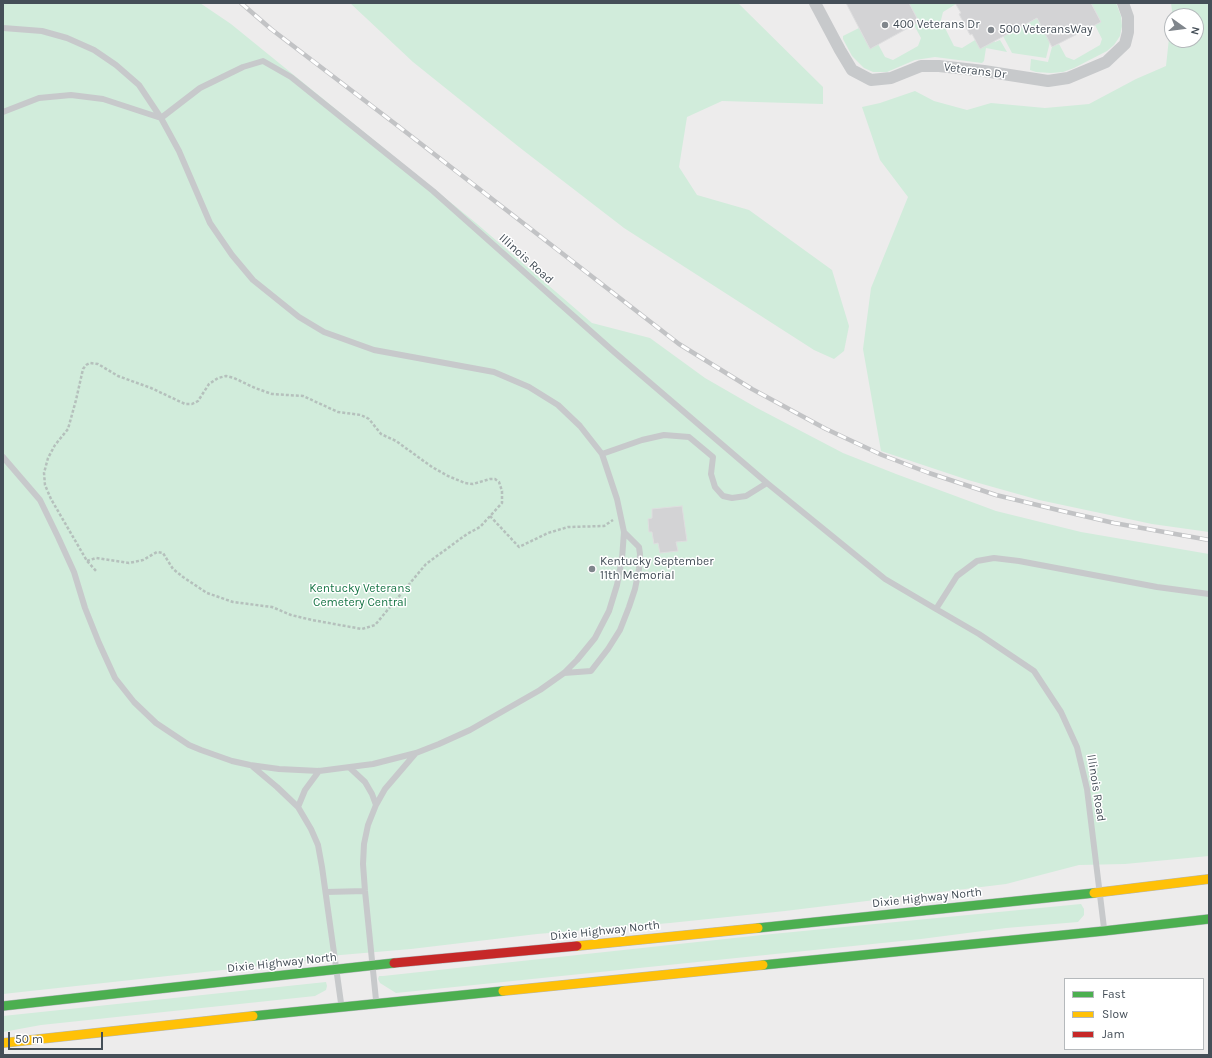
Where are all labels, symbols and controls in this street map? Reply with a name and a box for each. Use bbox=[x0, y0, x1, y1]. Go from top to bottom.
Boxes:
north arrow bbox=[1164, 8, 1204, 48]
place label: 400 Veterans Dr bbox=[893, 18, 980, 32]
marker: 400 Veterans Dr bbox=[880, 20, 890, 30]
place label: 500 VeteransWay bbox=[999, 23, 1093, 37]
marker: 500 VeteransWay bbox=[986, 25, 996, 35]
text: N bbox=[1188, 25, 1202, 36]
street label: Veterans Dr bbox=[943, 60, 1007, 82]
street label: Illinois Road bbox=[496, 231, 556, 287]
place label: Kentucky September 11th Memorial bbox=[600, 555, 714, 583]
marker: Kentucky September 11th Memorial bbox=[587, 564, 597, 574]
park label: Kentucky Veterans Cemetery Central bbox=[309, 582, 411, 610]
street label: lllinois Road bbox=[1084, 753, 1108, 823]
street label: Dixie Highway North bbox=[871, 885, 983, 911]
street label: Dixie Highway North bbox=[549, 918, 661, 944]
street label: Dixie Highway North bbox=[226, 950, 338, 976]
legend bbox=[1064, 978, 1204, 1050]
text: Fast bbox=[1102, 987, 1125, 1001]
text: Slow bbox=[1102, 1007, 1128, 1021]
scale bar bbox=[10, 1024, 105, 1050]
text: Jam bbox=[1102, 1027, 1125, 1041]
text: 50 m bbox=[15, 1032, 43, 1046]

